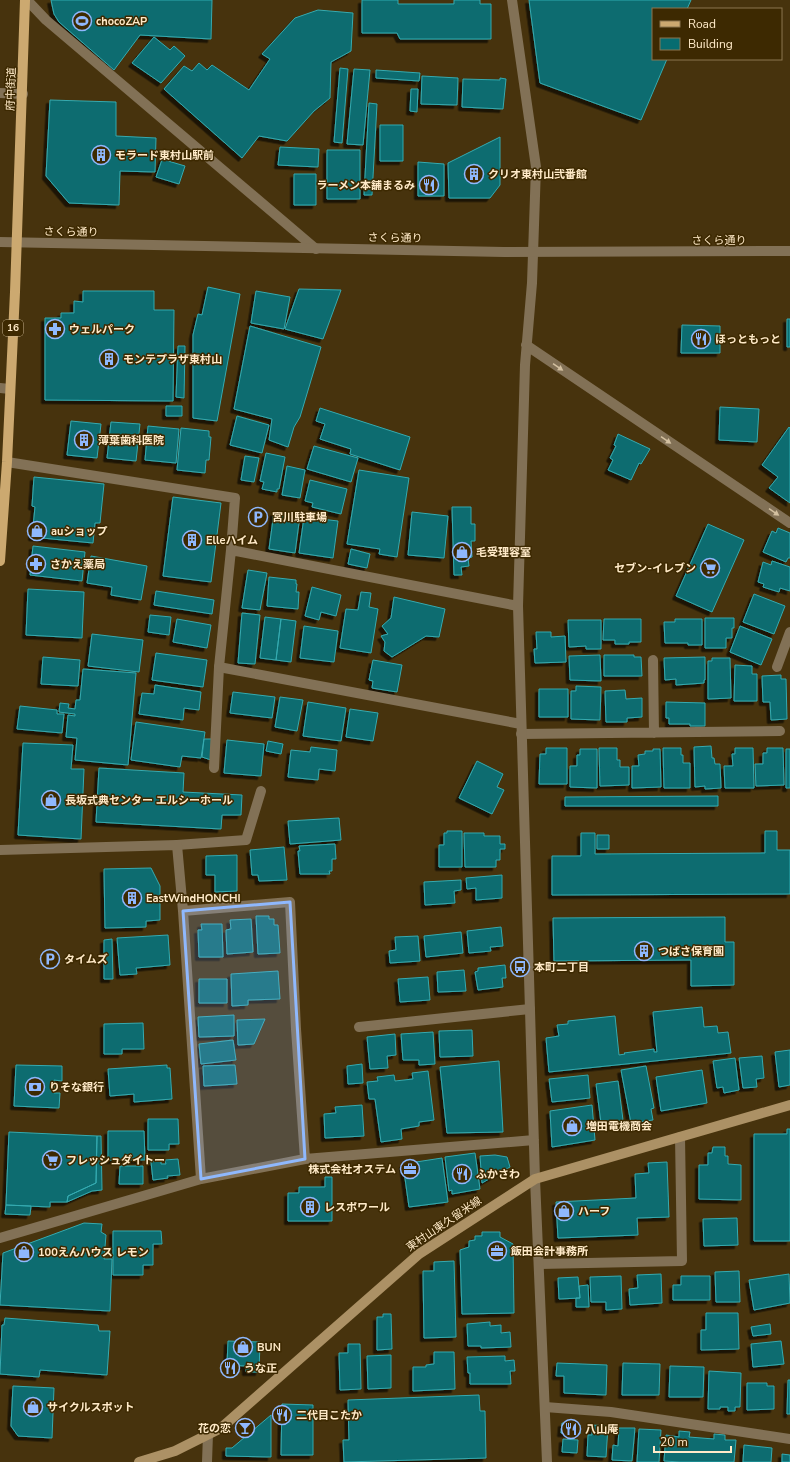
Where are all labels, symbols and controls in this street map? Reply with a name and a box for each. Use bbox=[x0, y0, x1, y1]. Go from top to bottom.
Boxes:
legend bbox=[652, 8, 782, 60]
sports icon: chocoZAP bbox=[71, 10, 93, 32]
place label: chocoZAP bbox=[96, 14, 147, 29]
text: Road bbox=[688, 16, 716, 32]
text: Building bbox=[688, 36, 733, 52]
street label: 府中街道 bbox=[3, 67, 19, 111]
building icon: モラード東村山駅前 bbox=[90, 144, 112, 166]
place label: モラード東村山駅前 bbox=[115, 148, 214, 163]
building icon: クリオ東村山弐番館 bbox=[463, 163, 485, 185]
place label: クリオ東村山弐番館 bbox=[488, 167, 587, 182]
restaurant icon: ラーメン本舗まるみ bbox=[418, 174, 440, 196]
place label: ラーメン本舗まるみ bbox=[316, 178, 415, 193]
street label: さくら通り bbox=[43, 224, 99, 240]
street label: さくら通り bbox=[367, 230, 423, 246]
street label: さくら通り bbox=[692, 233, 747, 248]
pharmacy icon: ウェルパーク bbox=[44, 318, 66, 340]
road number: 16 bbox=[3, 320, 23, 336]
place label: ウェルパーク bbox=[69, 322, 135, 337]
restaurant icon: ほっともっと bbox=[690, 328, 712, 350]
place label: ほっともっと bbox=[715, 332, 781, 347]
building icon: モンテプラザ東村山 bbox=[98, 348, 120, 370]
place label: モンテプラザ東村山 bbox=[123, 352, 222, 367]
one-way arrow bbox=[553, 363, 564, 371]
building icon: 薄葉歯科医院 bbox=[73, 429, 95, 451]
place label: 薄葉歯科医院 bbox=[98, 433, 164, 448]
one-way arrow bbox=[661, 436, 671, 444]
parking icon: 宮川駐車場 bbox=[247, 506, 269, 528]
one-way arrow bbox=[769, 508, 779, 516]
place label: 宮川駐車場 bbox=[272, 510, 327, 525]
shop icon: auショップ bbox=[26, 520, 48, 542]
place label: auショップ bbox=[51, 524, 107, 539]
building icon: Elleハイム bbox=[181, 529, 203, 551]
place label: Elleハイム bbox=[206, 533, 258, 548]
shop icon: 毛受理容室 bbox=[451, 541, 473, 563]
place label: 毛受理容室 bbox=[476, 545, 531, 560]
pharmacy icon: さかえ薬局 bbox=[25, 553, 47, 575]
place label: さかえ薬局 bbox=[50, 557, 105, 572]
supermarket icon: セブン-イレブン bbox=[699, 557, 721, 579]
place label: セブン-イレブン bbox=[614, 561, 696, 576]
shop icon: 長坂式典センター エルシーホール bbox=[40, 789, 62, 811]
place label: 長坂式典センター エルシーホール bbox=[65, 793, 233, 808]
building icon: EastWindHONCHI bbox=[121, 887, 143, 909]
place label: EastWindHONCHI bbox=[146, 891, 241, 906]
building icon: つばさ保育園 bbox=[633, 940, 655, 962]
place label: つばさ保育園 bbox=[658, 944, 724, 959]
parking icon: タイムズ bbox=[39, 948, 61, 970]
place label: タイムズ bbox=[64, 952, 108, 967]
bus stop icon: 本町二丁目 bbox=[509, 956, 531, 978]
place label: 本町二丁目 bbox=[534, 960, 589, 975]
bank icon: りそな銀行 bbox=[24, 1076, 46, 1098]
place label: りそな銀行 bbox=[49, 1080, 104, 1095]
shop icon: 増田電機商会 bbox=[561, 1115, 583, 1137]
place label: 増田電機商会 bbox=[586, 1119, 652, 1134]
supermarket icon: フレッシュダイトー bbox=[41, 1149, 63, 1171]
place label: フレッシュダイトー bbox=[66, 1153, 165, 1168]
office icon: 株式会社オステム bbox=[399, 1158, 421, 1180]
place label: 株式会社オステム bbox=[308, 1162, 396, 1177]
restaurant icon: ふかさわ bbox=[451, 1163, 473, 1185]
place label: ふかさわ bbox=[476, 1167, 520, 1182]
street label: 東村山東久留米線 bbox=[403, 1193, 485, 1255]
building icon: レスポワール bbox=[299, 1196, 321, 1218]
place label: レスポワール bbox=[324, 1200, 390, 1215]
shop icon: ハーフ bbox=[553, 1200, 575, 1222]
place label: ハーフ bbox=[578, 1204, 610, 1219]
office icon: 飯田会計事務所 bbox=[486, 1240, 508, 1262]
shop icon: 100えんハウス レモン bbox=[13, 1241, 35, 1263]
place label: 飯田会計事務所 bbox=[510, 1244, 588, 1259]
place label: 100えんハウス レモン bbox=[38, 1245, 149, 1260]
shop icon: BUN bbox=[232, 1336, 254, 1358]
place label: BUN bbox=[257, 1340, 281, 1355]
restaurant icon: うな正 bbox=[219, 1357, 241, 1379]
place label: うな正 bbox=[244, 1361, 277, 1376]
shop icon: サイクルスポット bbox=[22, 1396, 44, 1418]
place label: サイクルスポット bbox=[47, 1400, 134, 1415]
restaurant icon: 二代目こたか bbox=[271, 1404, 293, 1426]
place label: 二代目こたか bbox=[296, 1408, 362, 1423]
bar icon: 花の恋 bbox=[234, 1417, 256, 1439]
restaurant icon: 八山庵 bbox=[560, 1418, 582, 1440]
place label: 花の恋 bbox=[198, 1421, 231, 1436]
place label: 八山庵 bbox=[585, 1422, 619, 1437]
scale bar bbox=[654, 1428, 731, 1454]
text: 20 m bbox=[660, 1434, 688, 1450]

